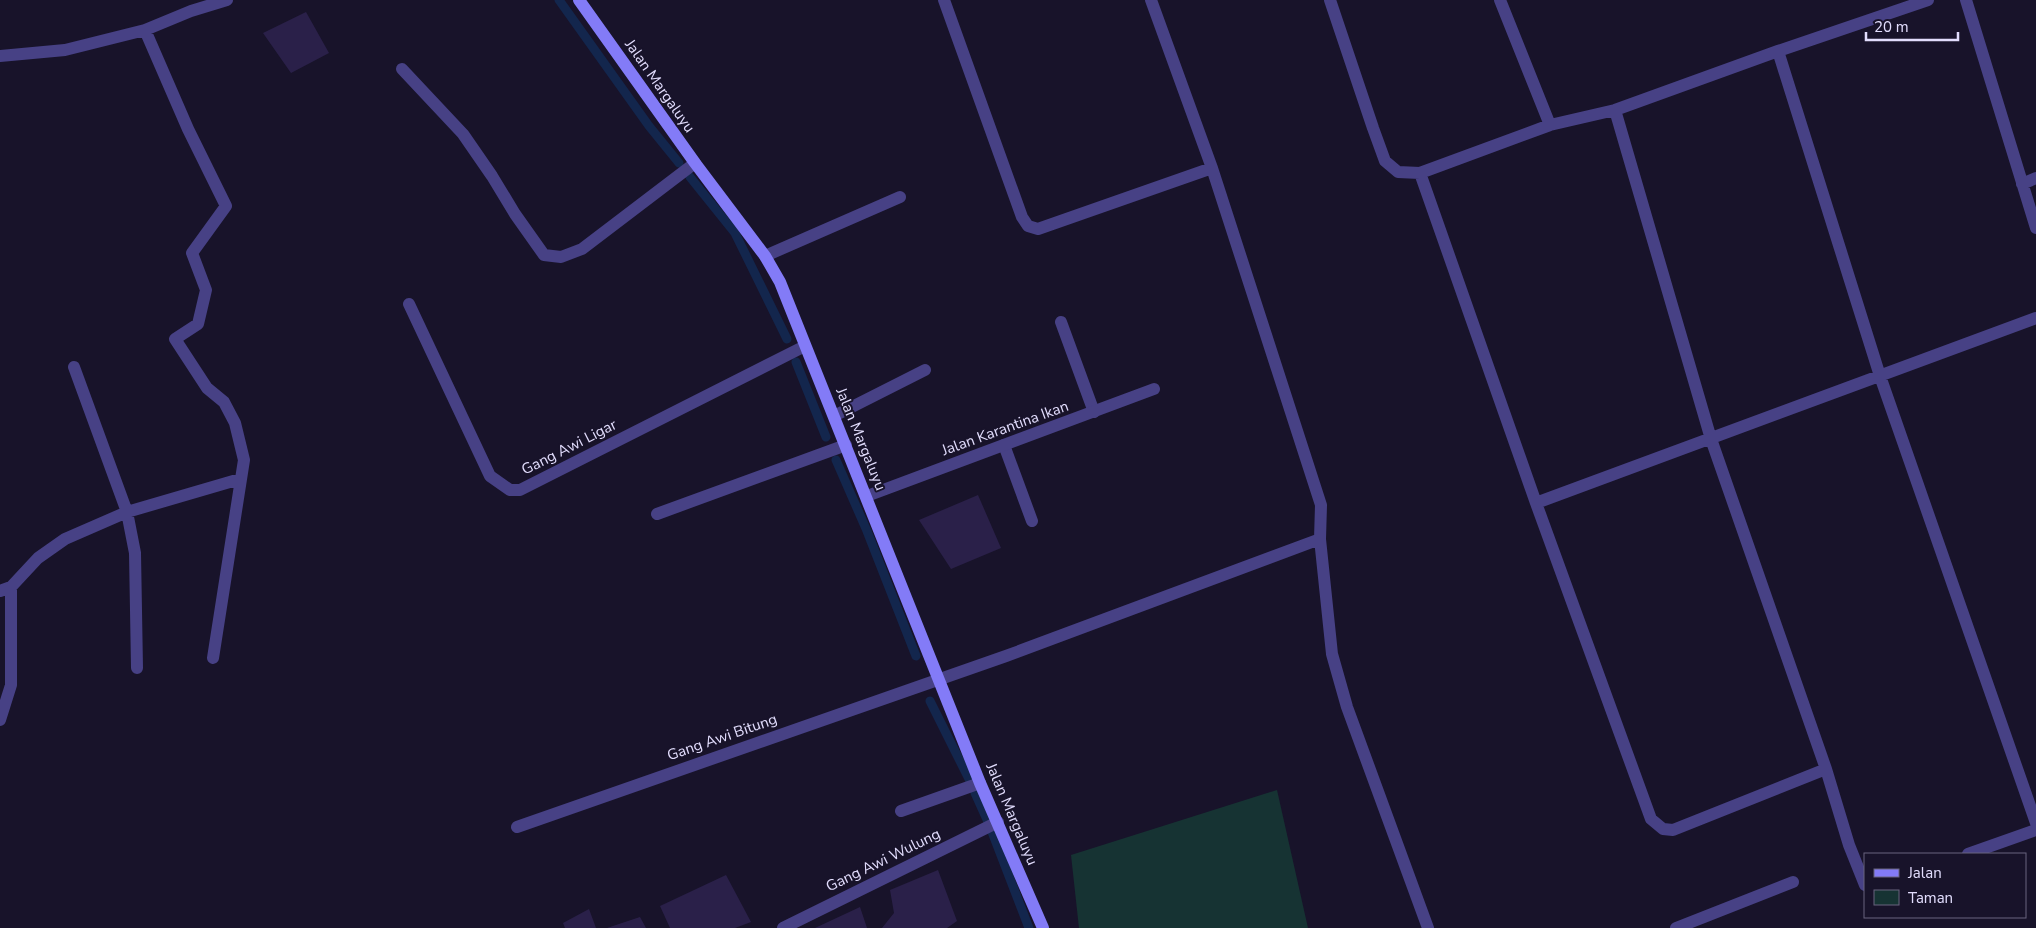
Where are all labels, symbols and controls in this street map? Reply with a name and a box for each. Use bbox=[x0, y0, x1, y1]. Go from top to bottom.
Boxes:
scale bar bbox=[1866, 10, 1958, 42]
text: 20 m bbox=[1874, 17, 1909, 37]
street label: Jalan Margaluyu bbox=[620, 35, 700, 137]
street label: Jalan Margaluyu bbox=[831, 384, 891, 493]
street label: Jalan Karantina Ikan bbox=[938, 396, 1071, 461]
street label: Gang Awi Ligar bbox=[518, 414, 621, 480]
street label: Gang Awi Bitung bbox=[664, 709, 780, 765]
street label: Jalan Margaluyu bbox=[981, 759, 1043, 868]
street label: Gang Awi Wulung bbox=[823, 824, 943, 896]
legend bbox=[1864, 853, 2026, 918]
text: Jalan bbox=[1907, 863, 1942, 883]
text: Taman bbox=[1908, 888, 1953, 908]

